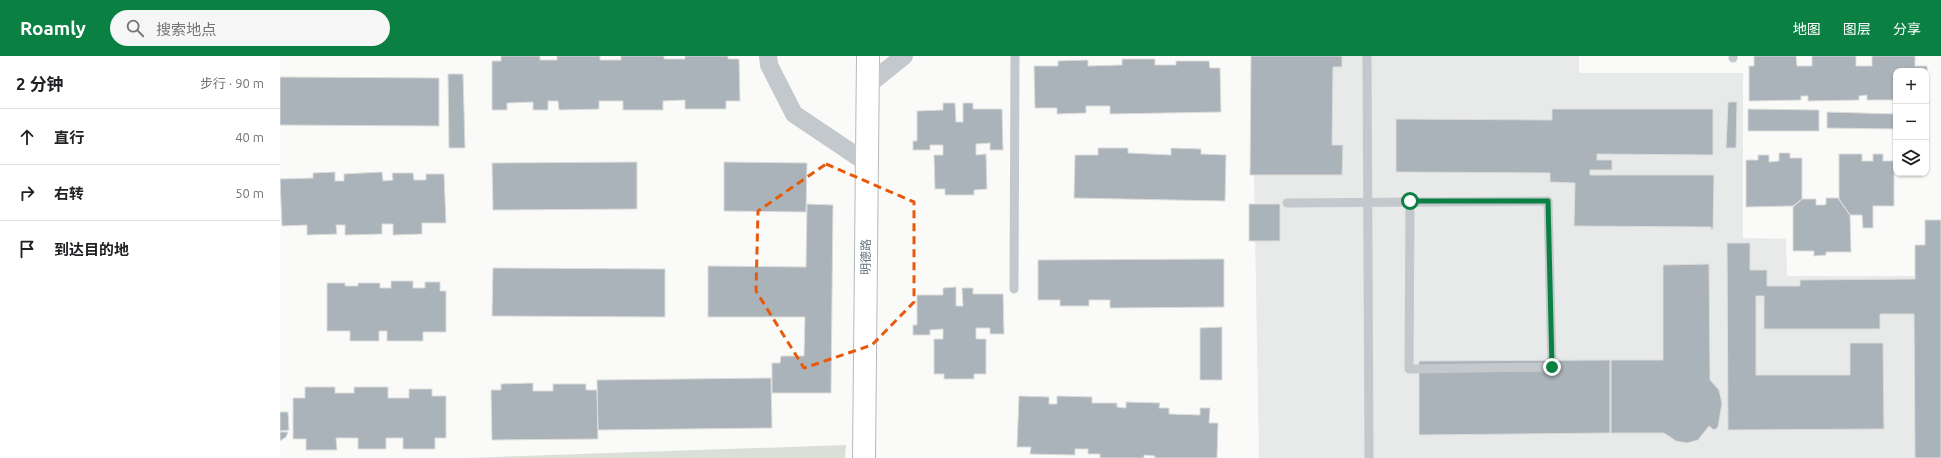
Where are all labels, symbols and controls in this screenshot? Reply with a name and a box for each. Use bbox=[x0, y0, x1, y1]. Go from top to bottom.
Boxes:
search box bbox=[110, 10, 390, 46]
text: Roamly bbox=[20, 17, 86, 39]
icon: search bbox=[124, 17, 146, 39]
text: 搜索地点 bbox=[156, 21, 216, 38]
text: 地图 bbox=[1793, 21, 1821, 37]
text: 图层 bbox=[1843, 21, 1871, 37]
text: 分享 bbox=[1893, 21, 1921, 37]
map controls bbox=[1893, 68, 1929, 176]
button: + bbox=[1893, 68, 1929, 104]
text: 2 分钟 bbox=[16, 74, 64, 93]
text: 步行 · 90 m bbox=[200, 76, 264, 90]
button: − bbox=[1893, 104, 1929, 140]
icon: ahead bbox=[16, 126, 38, 148]
text: 直行 bbox=[54, 129, 84, 146]
text: 40 m bbox=[235, 130, 264, 144]
button: layers bbox=[1893, 140, 1929, 176]
icon: right bbox=[16, 182, 38, 204]
text: 右转 bbox=[54, 185, 84, 202]
text: 50 m bbox=[235, 186, 264, 200]
route start bbox=[1401, 192, 1419, 210]
icon: arrive bbox=[16, 238, 38, 260]
street label: 明德路 bbox=[859, 239, 872, 275]
text: 到达目的地 bbox=[54, 241, 129, 258]
route end bbox=[1543, 358, 1561, 376]

